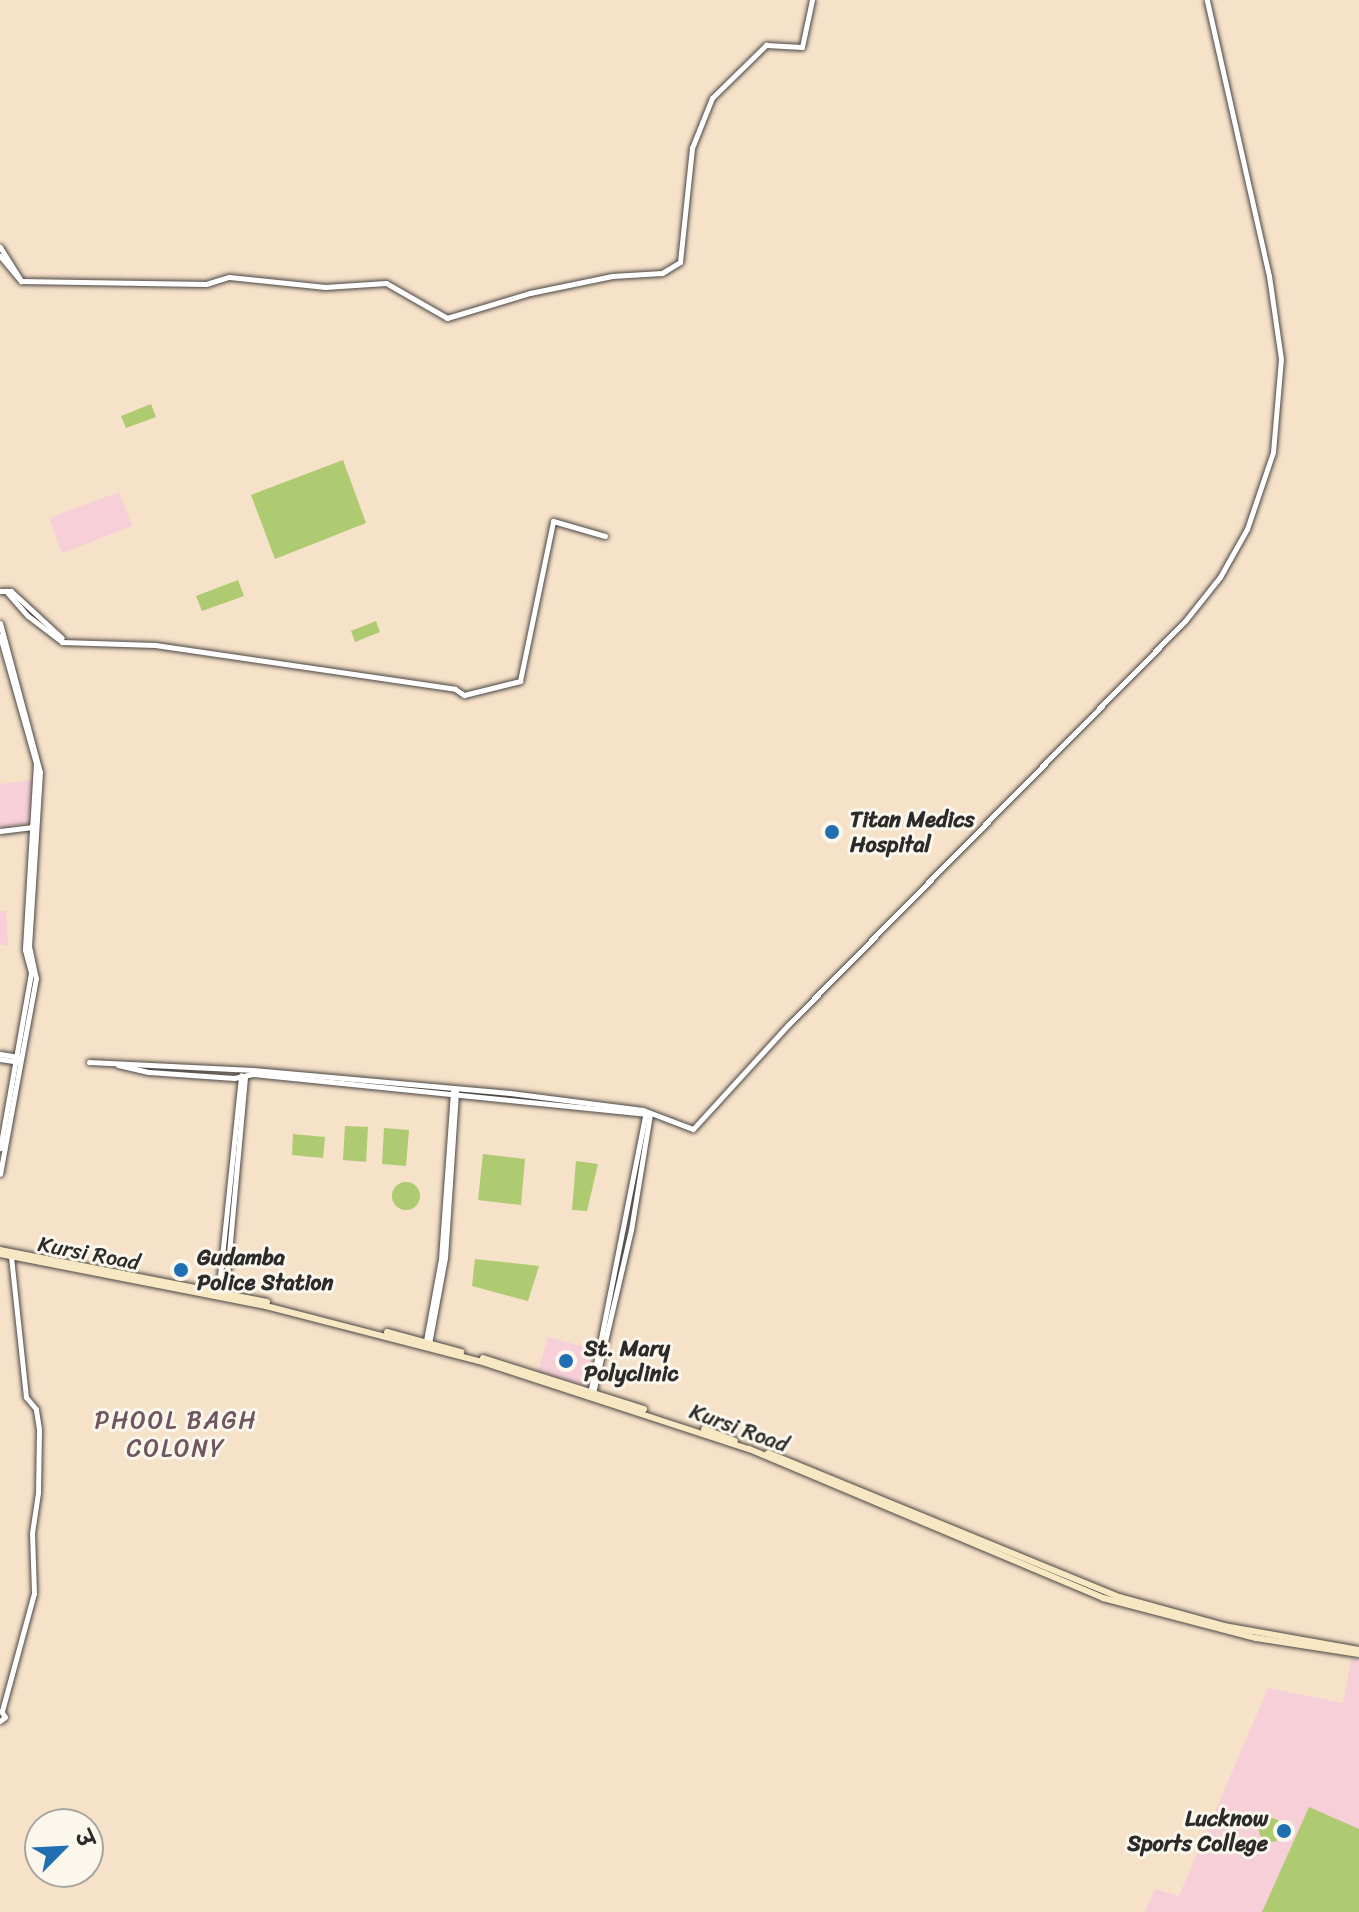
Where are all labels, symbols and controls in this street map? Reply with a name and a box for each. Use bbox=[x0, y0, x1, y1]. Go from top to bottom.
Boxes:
place label: Titan Medics Hospital bbox=[850, 806, 973, 858]
marker: Titan Medics Hospital bbox=[821, 821, 843, 843]
street label: Kursi Road bbox=[36, 1230, 142, 1276]
place label: Gudamba Police Station bbox=[197, 1244, 334, 1296]
marker: Gudamba Police Station bbox=[172, 1261, 190, 1279]
place label: St. Mary Polyclinic bbox=[584, 1335, 678, 1386]
marker: St. Mary Polyclinic bbox=[555, 1350, 577, 1372]
street label: Kursi Road bbox=[686, 1398, 792, 1458]
district label: PHOOL BAGH COLONY bbox=[95, 1407, 257, 1463]
place label: Lucknow Sports College bbox=[1127, 1805, 1268, 1856]
north arrow bbox=[24, 1808, 104, 1888]
marker: Lucknow Sports College bbox=[1275, 1822, 1293, 1840]
text: उ bbox=[64, 1824, 105, 1853]

